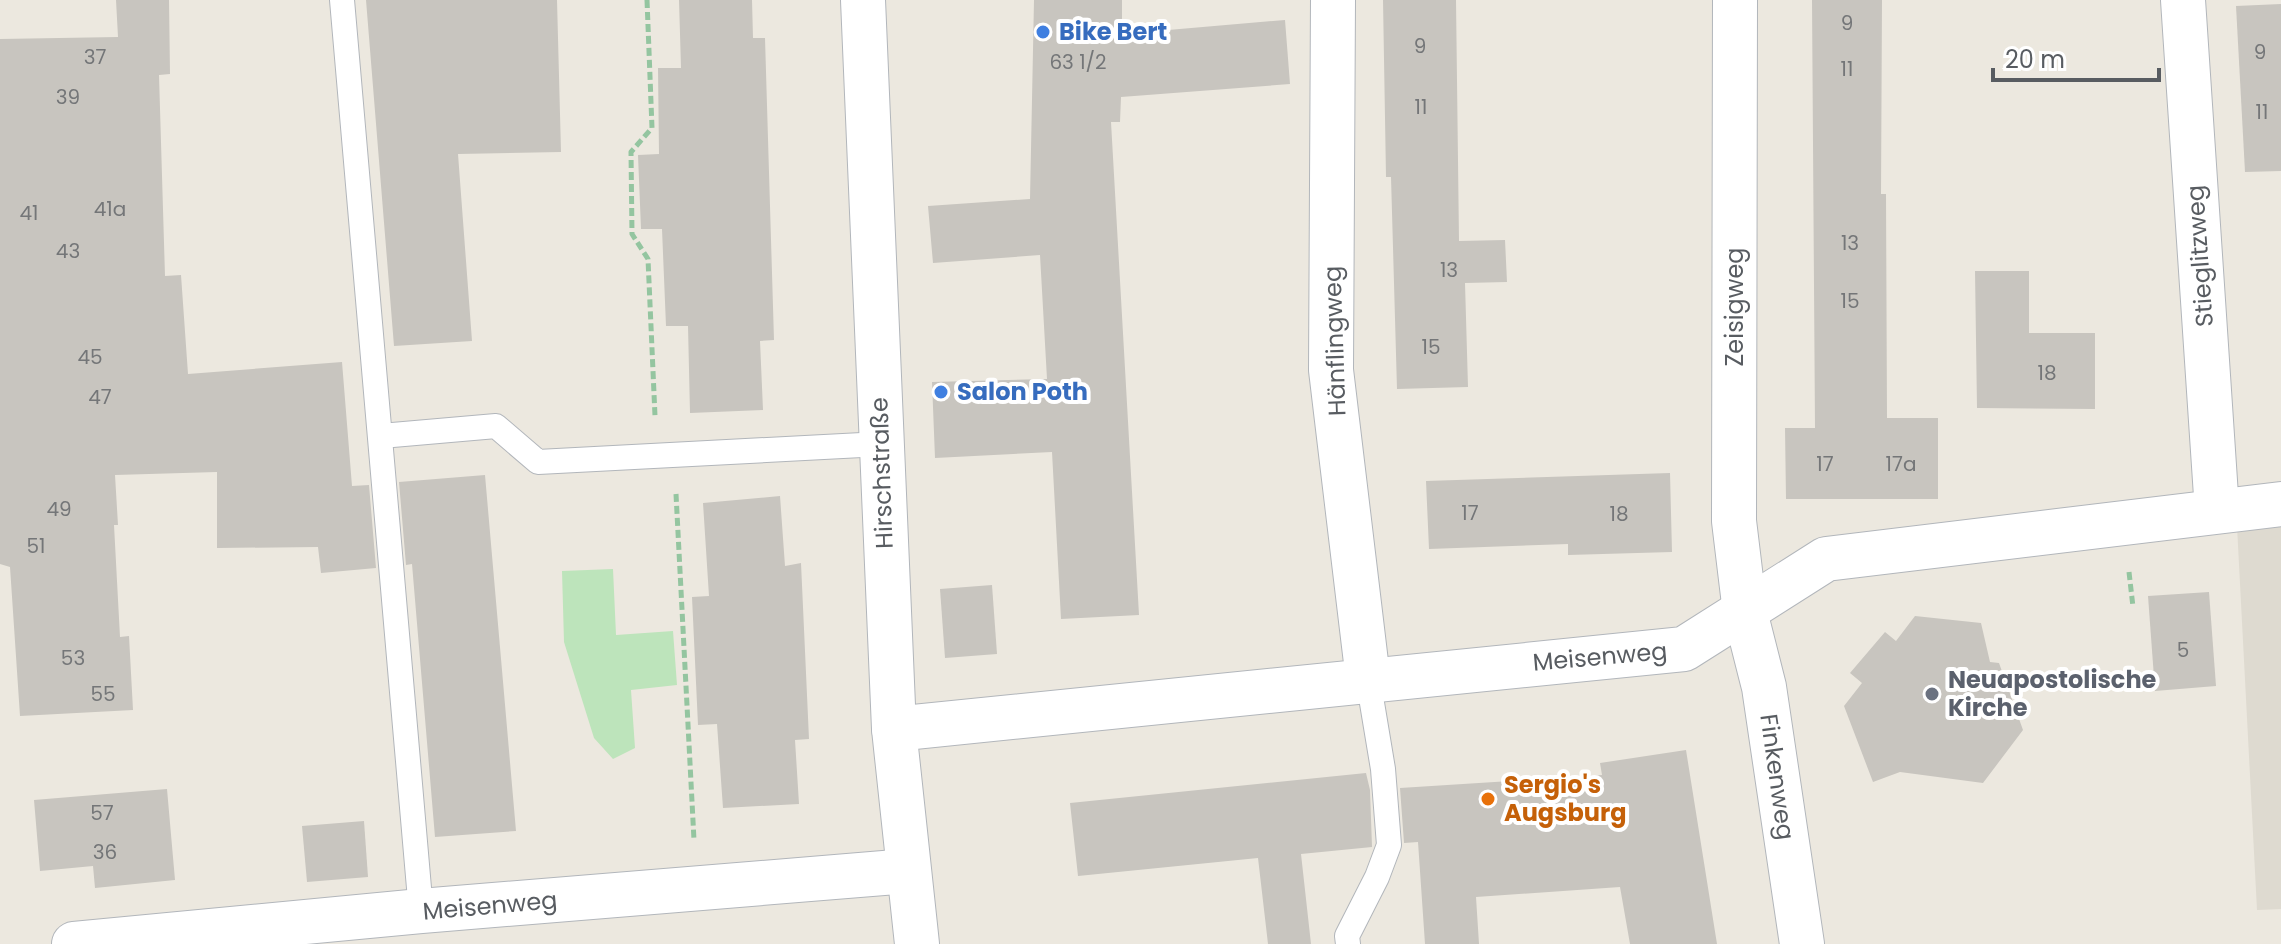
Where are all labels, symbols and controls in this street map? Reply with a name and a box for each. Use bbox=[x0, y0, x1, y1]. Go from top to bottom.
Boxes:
house number: 9 bbox=[1841, 9, 1853, 37]
place label: Bike Bert bbox=[1059, 15, 1167, 48]
marker: Bike Bert bbox=[1034, 23, 1052, 41]
house number: 9 bbox=[1414, 32, 1426, 60]
scale bar bbox=[1993, 32, 2159, 82]
house number: 9 bbox=[2254, 38, 2266, 66]
house number: 37 bbox=[84, 43, 106, 71]
text: 20 m bbox=[2005, 43, 2065, 76]
house number: 63 1/2 bbox=[1049, 48, 1107, 76]
house number: 11 bbox=[1841, 55, 1853, 83]
house number: 39 bbox=[56, 83, 80, 111]
house number: 11 bbox=[1415, 93, 1427, 121]
house number: 11 bbox=[2256, 98, 2268, 126]
street label: Stieglitzweg bbox=[2178, 184, 2221, 328]
house number: 41a bbox=[94, 195, 126, 223]
house number: 41 bbox=[20, 199, 38, 227]
house number: 13 bbox=[1841, 229, 1859, 257]
house number: 43 bbox=[56, 237, 80, 265]
street label: Zeisigweg bbox=[1718, 247, 1751, 367]
house number: 13 bbox=[1440, 256, 1458, 284]
street label: Hänflingweg bbox=[1315, 265, 1354, 417]
house number: 15 bbox=[1841, 287, 1859, 315]
house number: 15 bbox=[1422, 333, 1440, 361]
house number: 45 bbox=[77, 343, 103, 371]
house number: 18 bbox=[2037, 359, 2057, 387]
place label: Salon Poth bbox=[957, 375, 1088, 408]
house number: 47 bbox=[88, 383, 112, 411]
marker: Salon Poth bbox=[932, 383, 950, 401]
street label: Hirschstraße bbox=[862, 397, 901, 549]
house number: 17 bbox=[1816, 450, 1834, 478]
house number: 17a bbox=[1886, 450, 1916, 478]
house number: 49 bbox=[46, 495, 72, 523]
house number: 17 bbox=[1461, 499, 1479, 527]
house number: 18 bbox=[1609, 500, 1629, 528]
house number: 51 bbox=[27, 532, 45, 560]
street label: Meisenweg bbox=[1531, 634, 1669, 679]
house number: 5 bbox=[2177, 636, 2189, 664]
house number: 53 bbox=[61, 644, 85, 672]
place label: Neuapostolische Kirche bbox=[1948, 663, 2157, 724]
house number: 55 bbox=[90, 680, 116, 708]
marker: Neuapostolische Kirche bbox=[1923, 685, 1941, 703]
street label: Finkenweg bbox=[1752, 712, 1803, 842]
place label: Sergio's Augsburg bbox=[1504, 768, 1627, 829]
marker: Sergio's Augsburg bbox=[1479, 790, 1497, 808]
house number: 57 bbox=[90, 799, 114, 827]
house number: 36 bbox=[93, 838, 117, 866]
street label: Meisenweg bbox=[421, 883, 559, 928]

